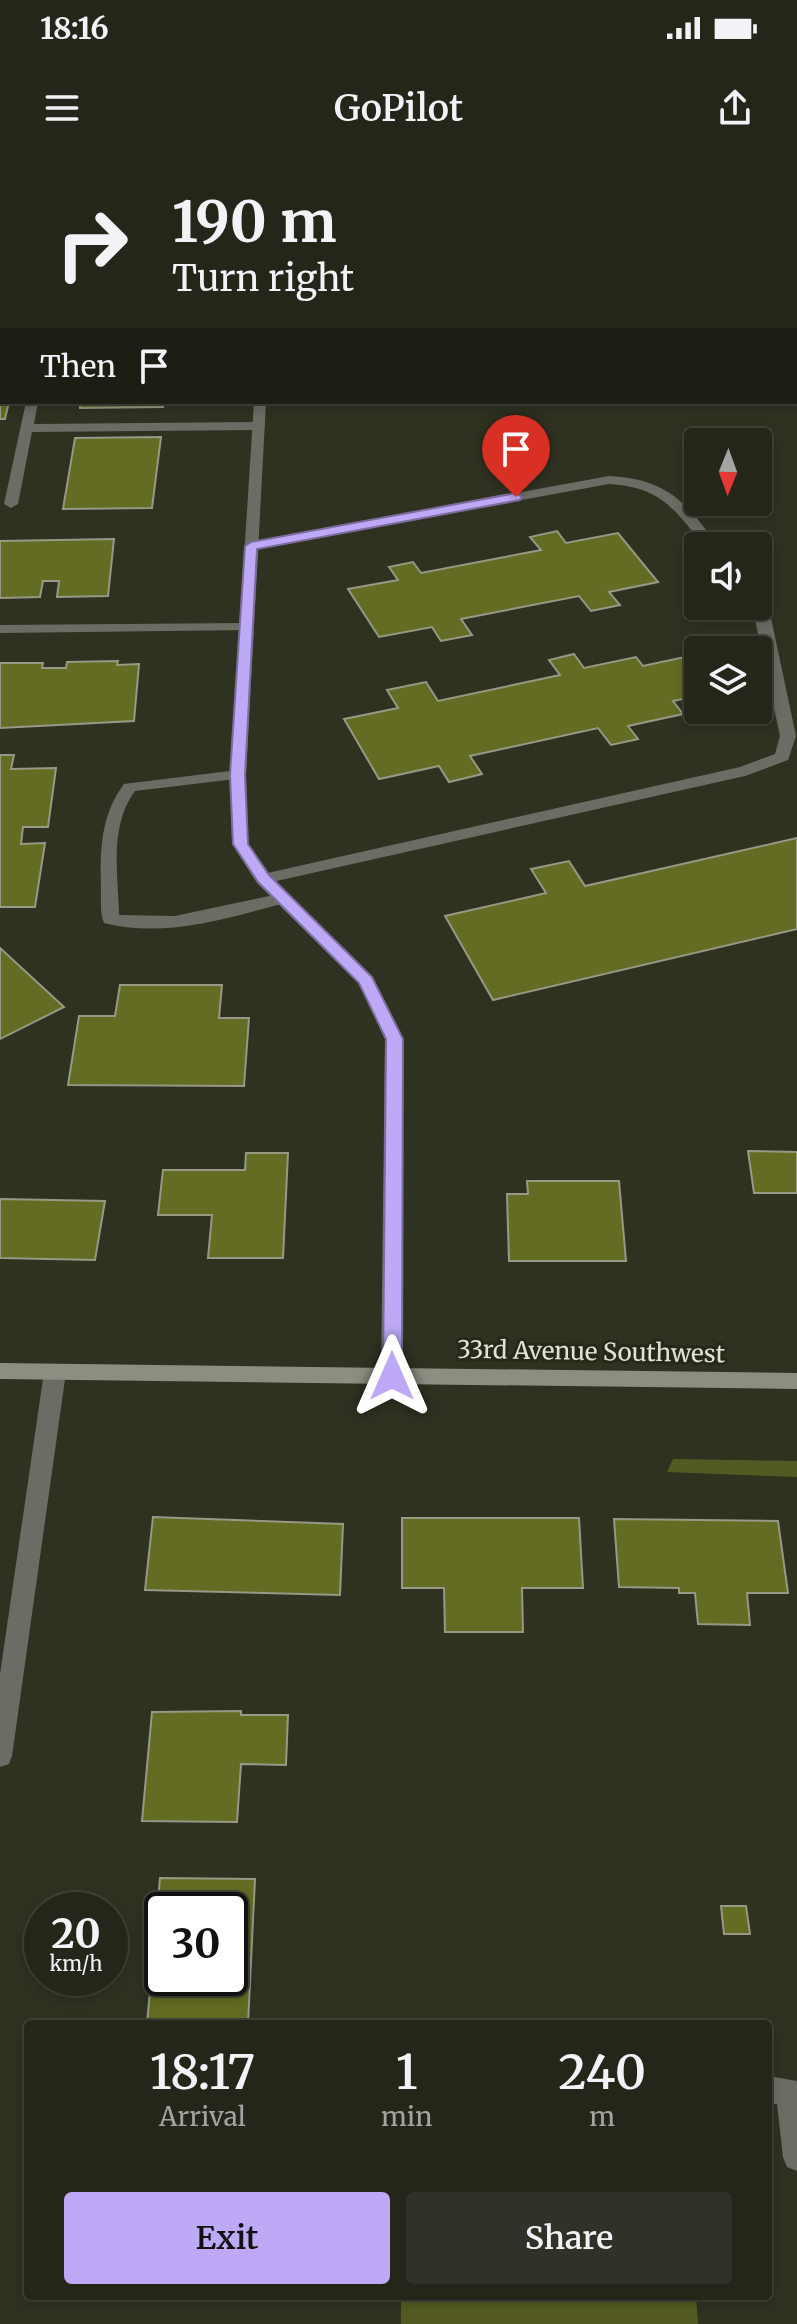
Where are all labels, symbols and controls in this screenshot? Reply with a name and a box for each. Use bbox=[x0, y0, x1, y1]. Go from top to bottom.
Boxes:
text: 18:16 bbox=[40, 9, 109, 47]
icon: menu bbox=[40, 86, 84, 130]
text: GoPilot bbox=[334, 86, 463, 131]
icon: share bbox=[713, 86, 757, 130]
text: 190 m bbox=[172, 187, 337, 257]
icon: right bbox=[40, 192, 144, 296]
text: Turn right bbox=[172, 256, 354, 301]
icon: arrive bbox=[132, 344, 176, 388]
text: Then bbox=[40, 347, 116, 385]
pin bbox=[482, 415, 550, 497]
icon: arrive bbox=[494, 427, 538, 471]
north arrow bbox=[684, 428, 772, 516]
map controls bbox=[684, 428, 772, 724]
button: sound bbox=[684, 532, 772, 620]
button: layers bbox=[684, 636, 772, 724]
position arrow bbox=[350, 1334, 434, 1418]
street label: 33rd Avenue Southwest bbox=[457, 1334, 726, 1369]
speed limit sign: 30 bbox=[144, 1892, 248, 1996]
text: 20 bbox=[51, 1909, 101, 1959]
text: km/h bbox=[50, 1951, 102, 1976]
text: 18:17 bbox=[150, 2042, 255, 2102]
text: 1 bbox=[396, 2042, 418, 2102]
text: 240 bbox=[558, 2042, 646, 2102]
text: Arrival bbox=[159, 2100, 246, 2133]
text: min bbox=[381, 2100, 432, 2133]
text: m bbox=[589, 2100, 615, 2133]
button: Exit bbox=[64, 2192, 390, 2284]
button: Share bbox=[406, 2192, 732, 2284]

